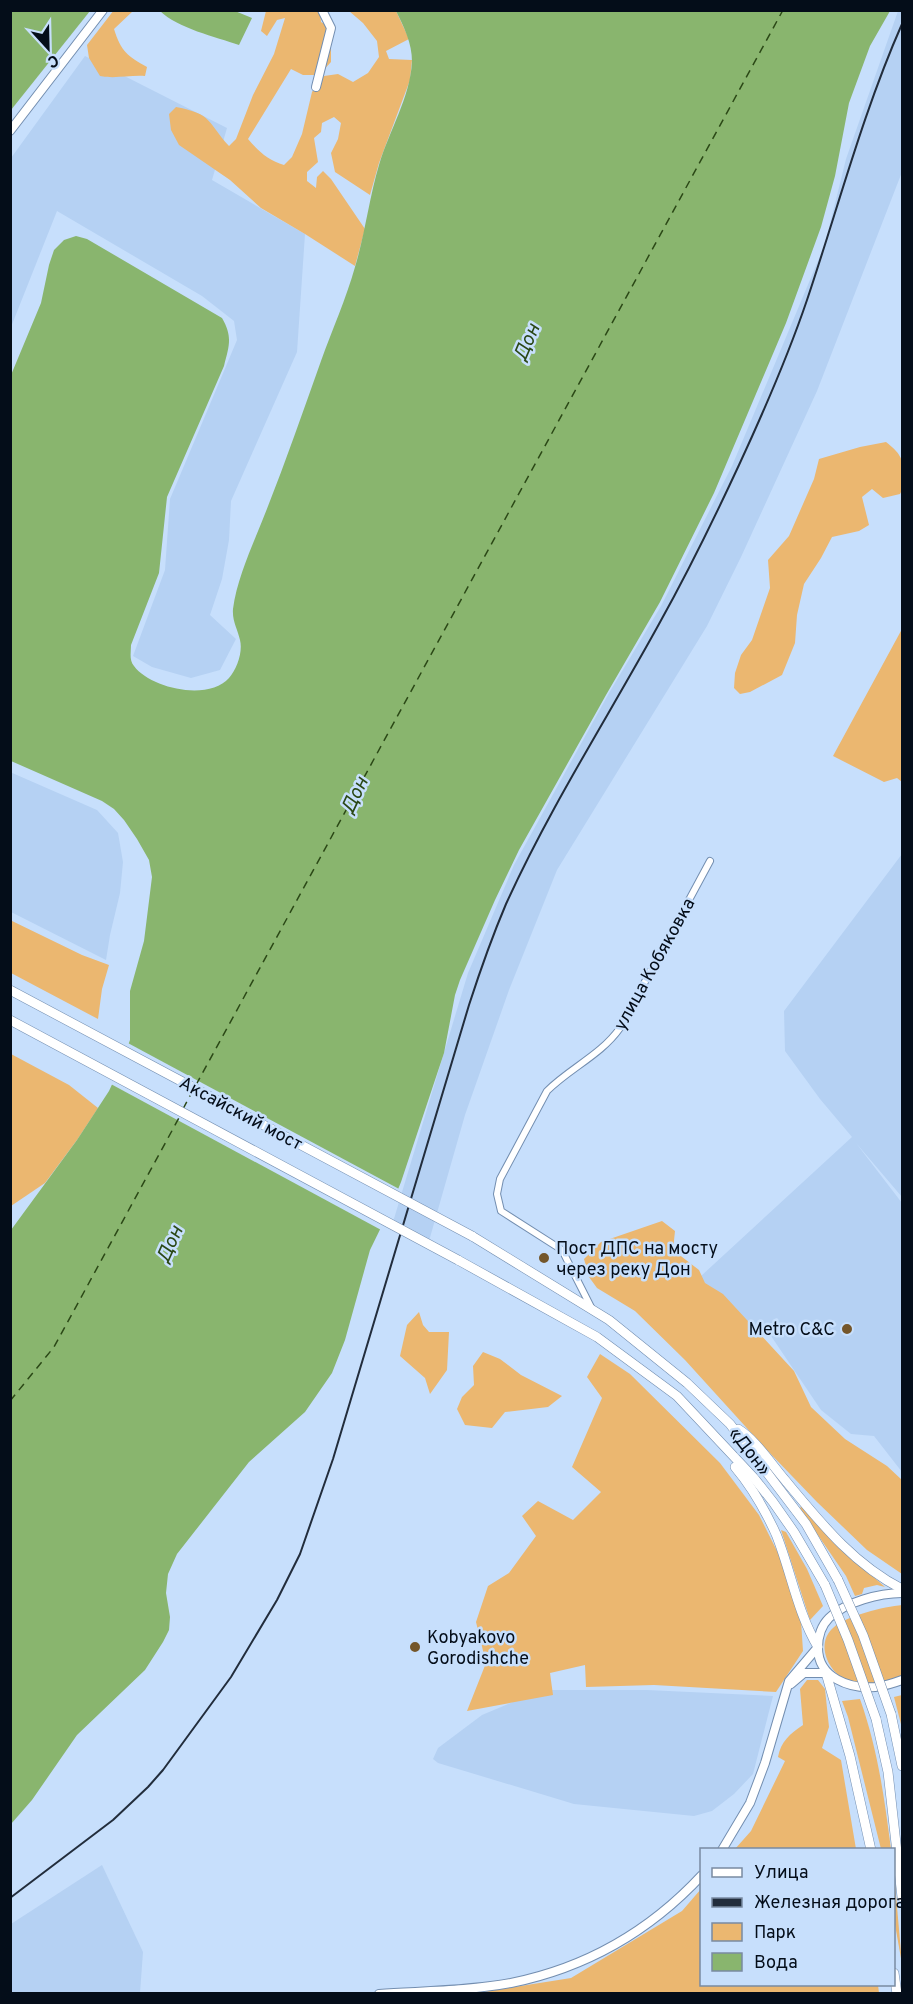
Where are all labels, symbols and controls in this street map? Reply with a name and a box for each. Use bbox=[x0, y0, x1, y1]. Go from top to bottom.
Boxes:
north arrow bbox=[18, 18, 78, 78]
text: С bbox=[44, 49, 61, 71]
water label: Дон bbox=[508, 320, 547, 365]
water label: Дон bbox=[336, 773, 376, 819]
street label: улица Кобяковка bbox=[609, 895, 701, 1035]
street label: Аксайский мост bbox=[175, 1072, 306, 1157]
water label: Дон bbox=[151, 1222, 191, 1268]
place label: Пост ДПС на мосту через реку Дон bbox=[556, 1238, 718, 1282]
marker: Пост ДПС на мосту через реку Дон bbox=[537, 1251, 551, 1265]
place label: Metro C&C bbox=[749, 1319, 835, 1342]
marker: Metro C&C bbox=[840, 1322, 854, 1336]
street label: «Дон» bbox=[723, 1423, 775, 1481]
place label: Kobyakovo Gorodishche bbox=[427, 1627, 529, 1671]
marker: Kobyakovo Gorodishche bbox=[408, 1640, 422, 1654]
legend bbox=[700, 1848, 895, 1986]
text: Улица bbox=[754, 1862, 808, 1885]
text: Железная дорога bbox=[754, 1892, 905, 1915]
text: Парк bbox=[754, 1922, 796, 1945]
text: Вода bbox=[754, 1952, 798, 1975]

